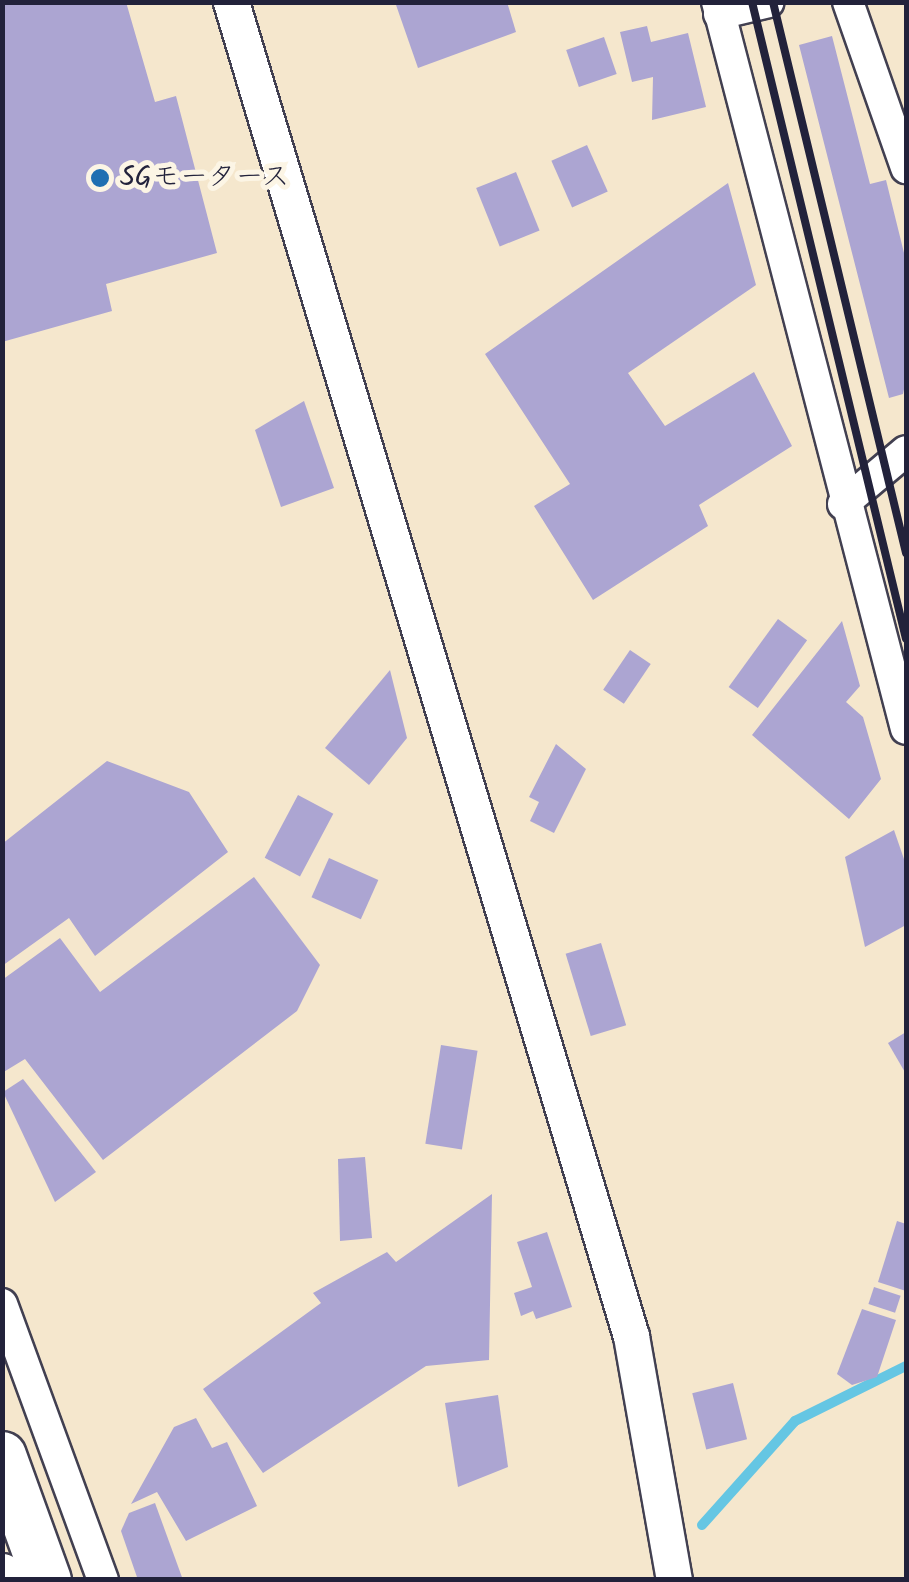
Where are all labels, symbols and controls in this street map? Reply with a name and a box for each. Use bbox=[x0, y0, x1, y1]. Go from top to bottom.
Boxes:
place label: SGモータース bbox=[120, 161, 292, 195]
marker: SGモータース bbox=[89, 167, 111, 189]

